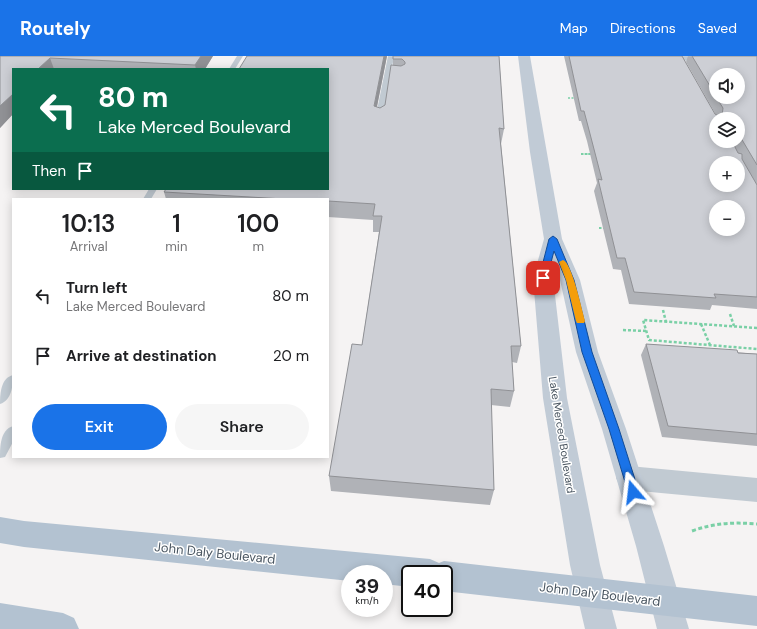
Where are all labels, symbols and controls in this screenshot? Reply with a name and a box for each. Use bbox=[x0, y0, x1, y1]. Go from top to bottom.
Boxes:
text: Routely bbox=[20, 16, 91, 41]
text: Map bbox=[560, 19, 588, 37]
text: Directions bbox=[610, 19, 676, 37]
text: Saved bbox=[698, 19, 737, 37]
map controls bbox=[709, 68, 745, 236]
button: sound bbox=[709, 68, 745, 104]
text: 80 m bbox=[98, 79, 168, 116]
icon: left bbox=[32, 84, 84, 136]
button: layers bbox=[709, 112, 745, 148]
text: Lake Merced Boulevard bbox=[98, 115, 291, 139]
button: + bbox=[709, 156, 745, 192]
icon: arrive bbox=[74, 160, 96, 182]
text: Then bbox=[32, 161, 66, 181]
button: − bbox=[709, 200, 745, 236]
text: 10:13 bbox=[62, 208, 115, 239]
text: 1 bbox=[172, 208, 181, 239]
text: 100 bbox=[237, 208, 279, 239]
text: Arrival bbox=[70, 238, 108, 255]
text: min bbox=[165, 238, 187, 255]
text: m bbox=[252, 238, 264, 255]
pin bbox=[526, 261, 560, 295]
icon: arrive bbox=[532, 267, 554, 289]
text: Turn left bbox=[66, 278, 127, 298]
icon: left bbox=[32, 285, 54, 307]
text: 80 m bbox=[272, 286, 309, 306]
text: Lake Merced Boulevard bbox=[66, 298, 206, 315]
icon: arrive bbox=[32, 345, 54, 367]
text: Arrive at destination bbox=[66, 346, 217, 366]
text: 20 m bbox=[273, 346, 309, 366]
street label: Lake Merced Boulevard bbox=[546, 376, 578, 494]
button: Exit bbox=[32, 404, 167, 450]
button: Share bbox=[175, 404, 309, 450]
position arrow bbox=[612, 471, 654, 513]
street label: John Daly Boulevard bbox=[154, 538, 276, 568]
speed limit sign: 40 bbox=[401, 565, 453, 617]
text: 39 bbox=[355, 573, 379, 599]
street label: John Daly Boulevard bbox=[539, 578, 661, 610]
text: km/h bbox=[355, 594, 379, 607]

